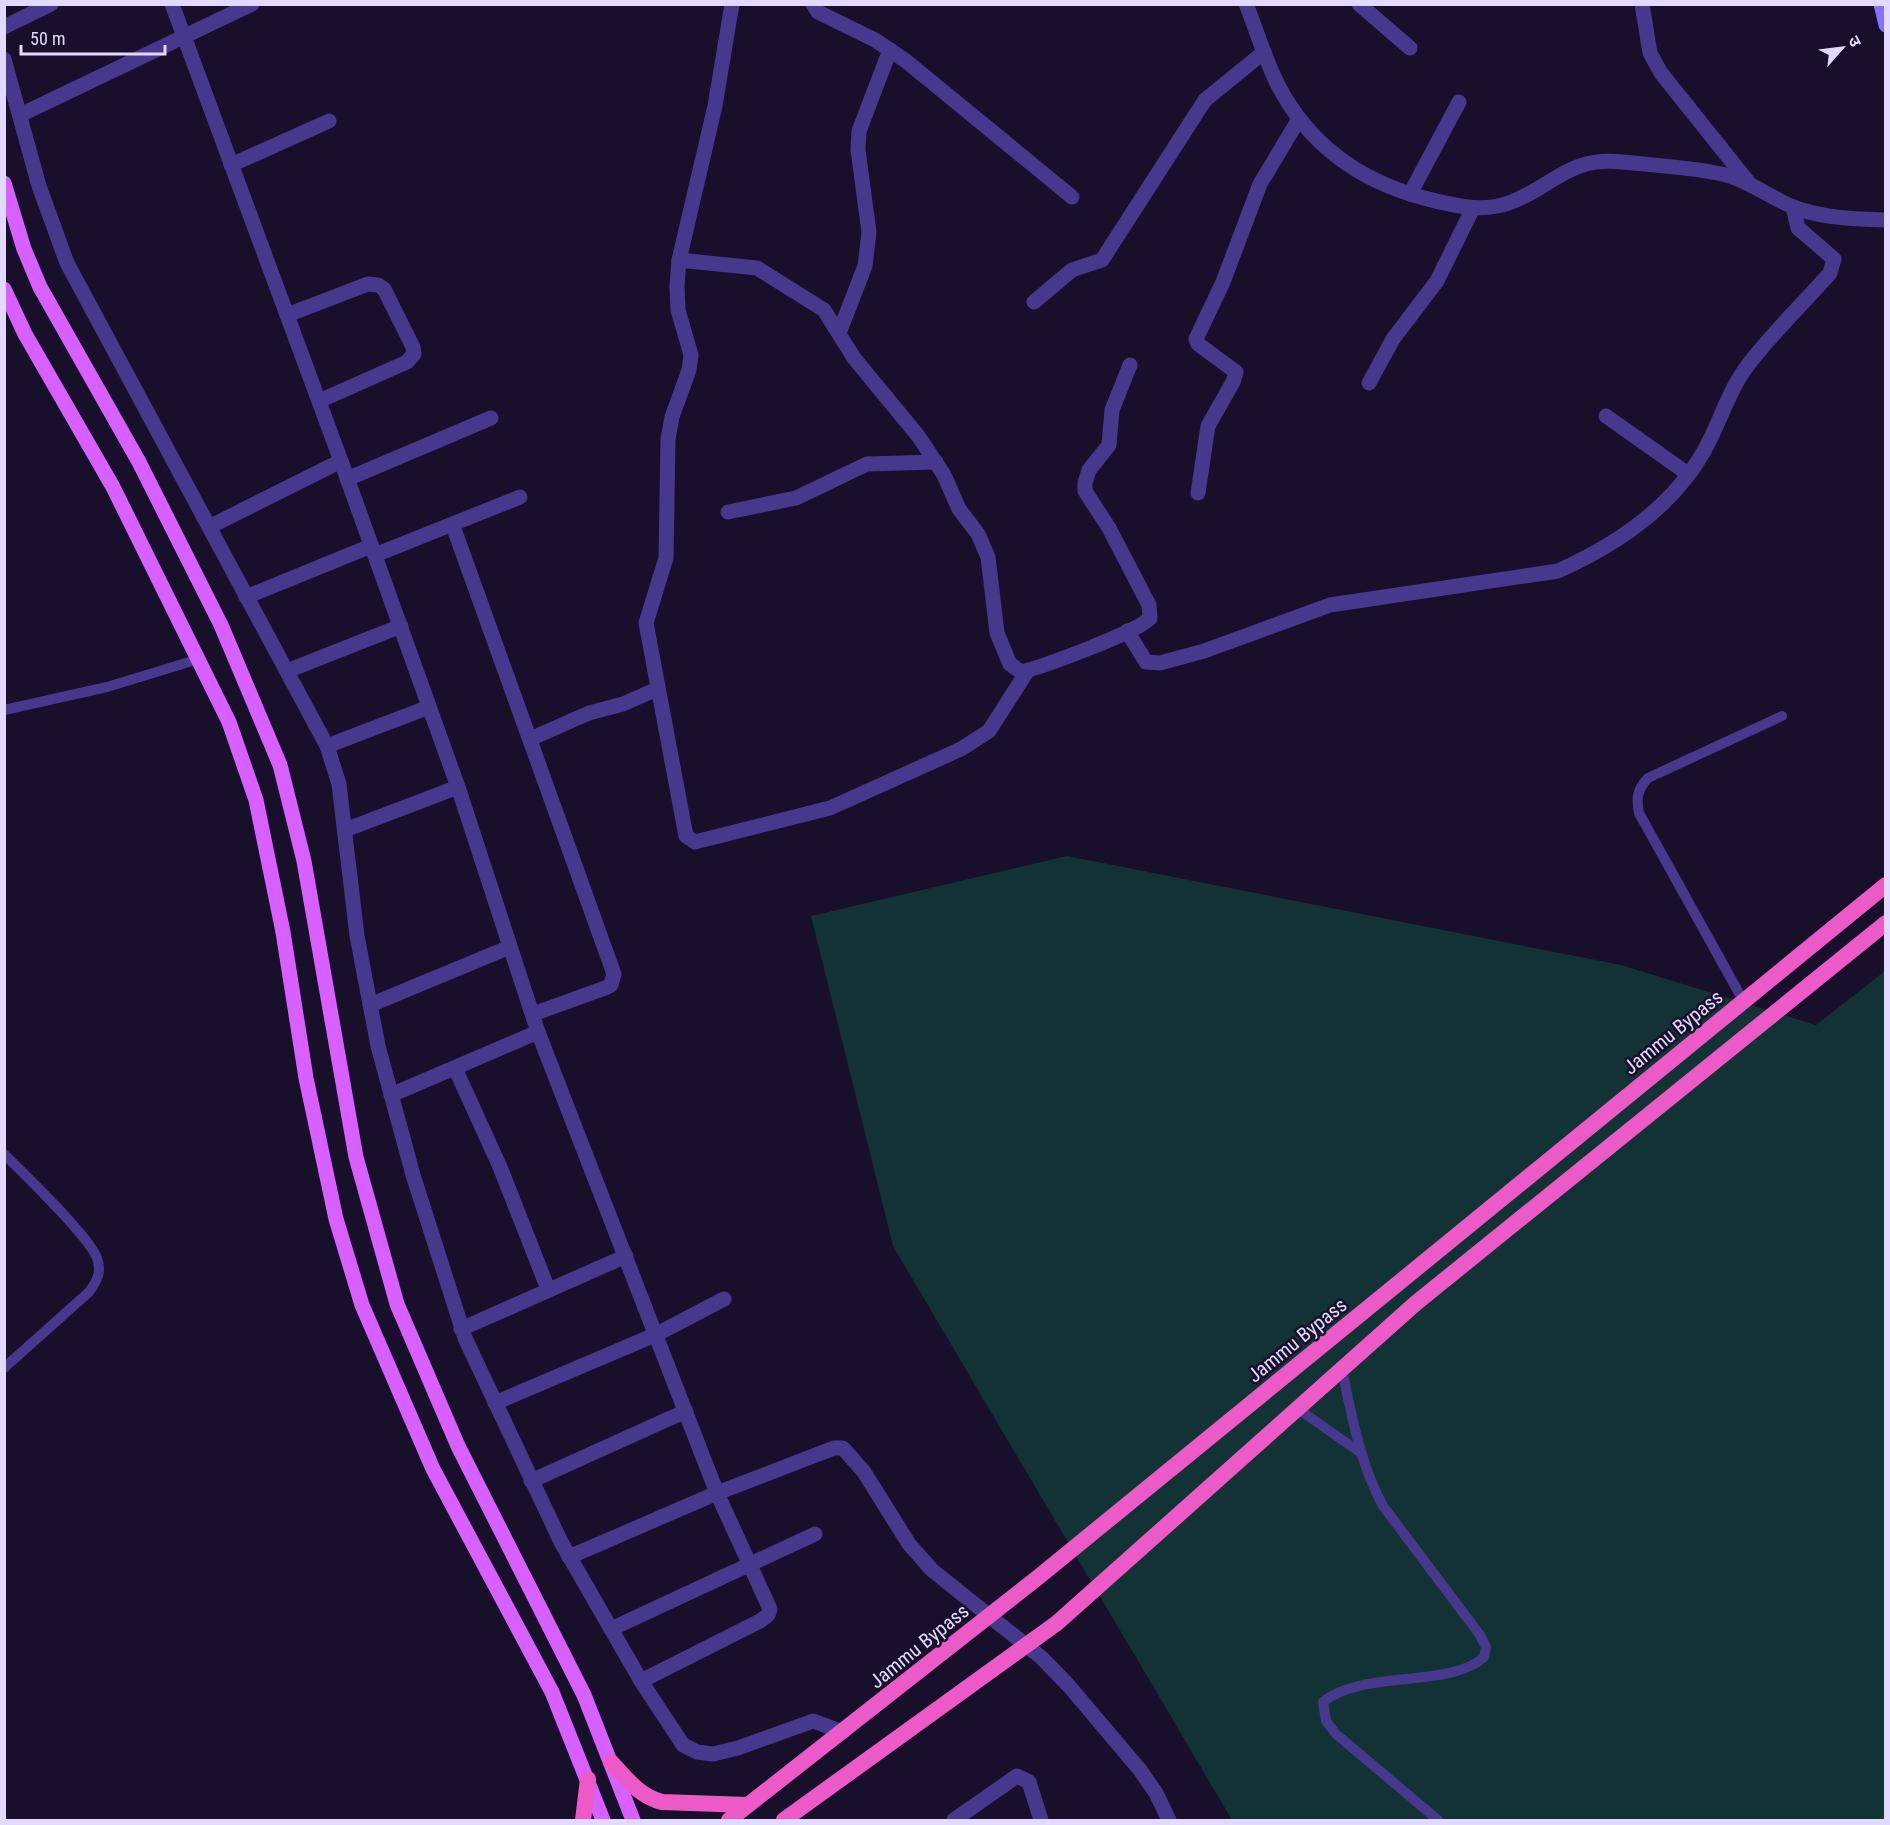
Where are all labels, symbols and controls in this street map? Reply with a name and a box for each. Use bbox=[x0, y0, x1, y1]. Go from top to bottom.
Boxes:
scale bar bbox=[21, 18, 165, 56]
north arrow bbox=[1812, 18, 1872, 78]
text: 50 m bbox=[30, 28, 65, 49]
text: उ bbox=[1844, 33, 1866, 50]
street label: Jammu Bypass bbox=[1619, 985, 1727, 1079]
street label: Jammu Bypass bbox=[1243, 1293, 1351, 1387]
street label: Jammu Bypass bbox=[865, 1599, 973, 1693]

